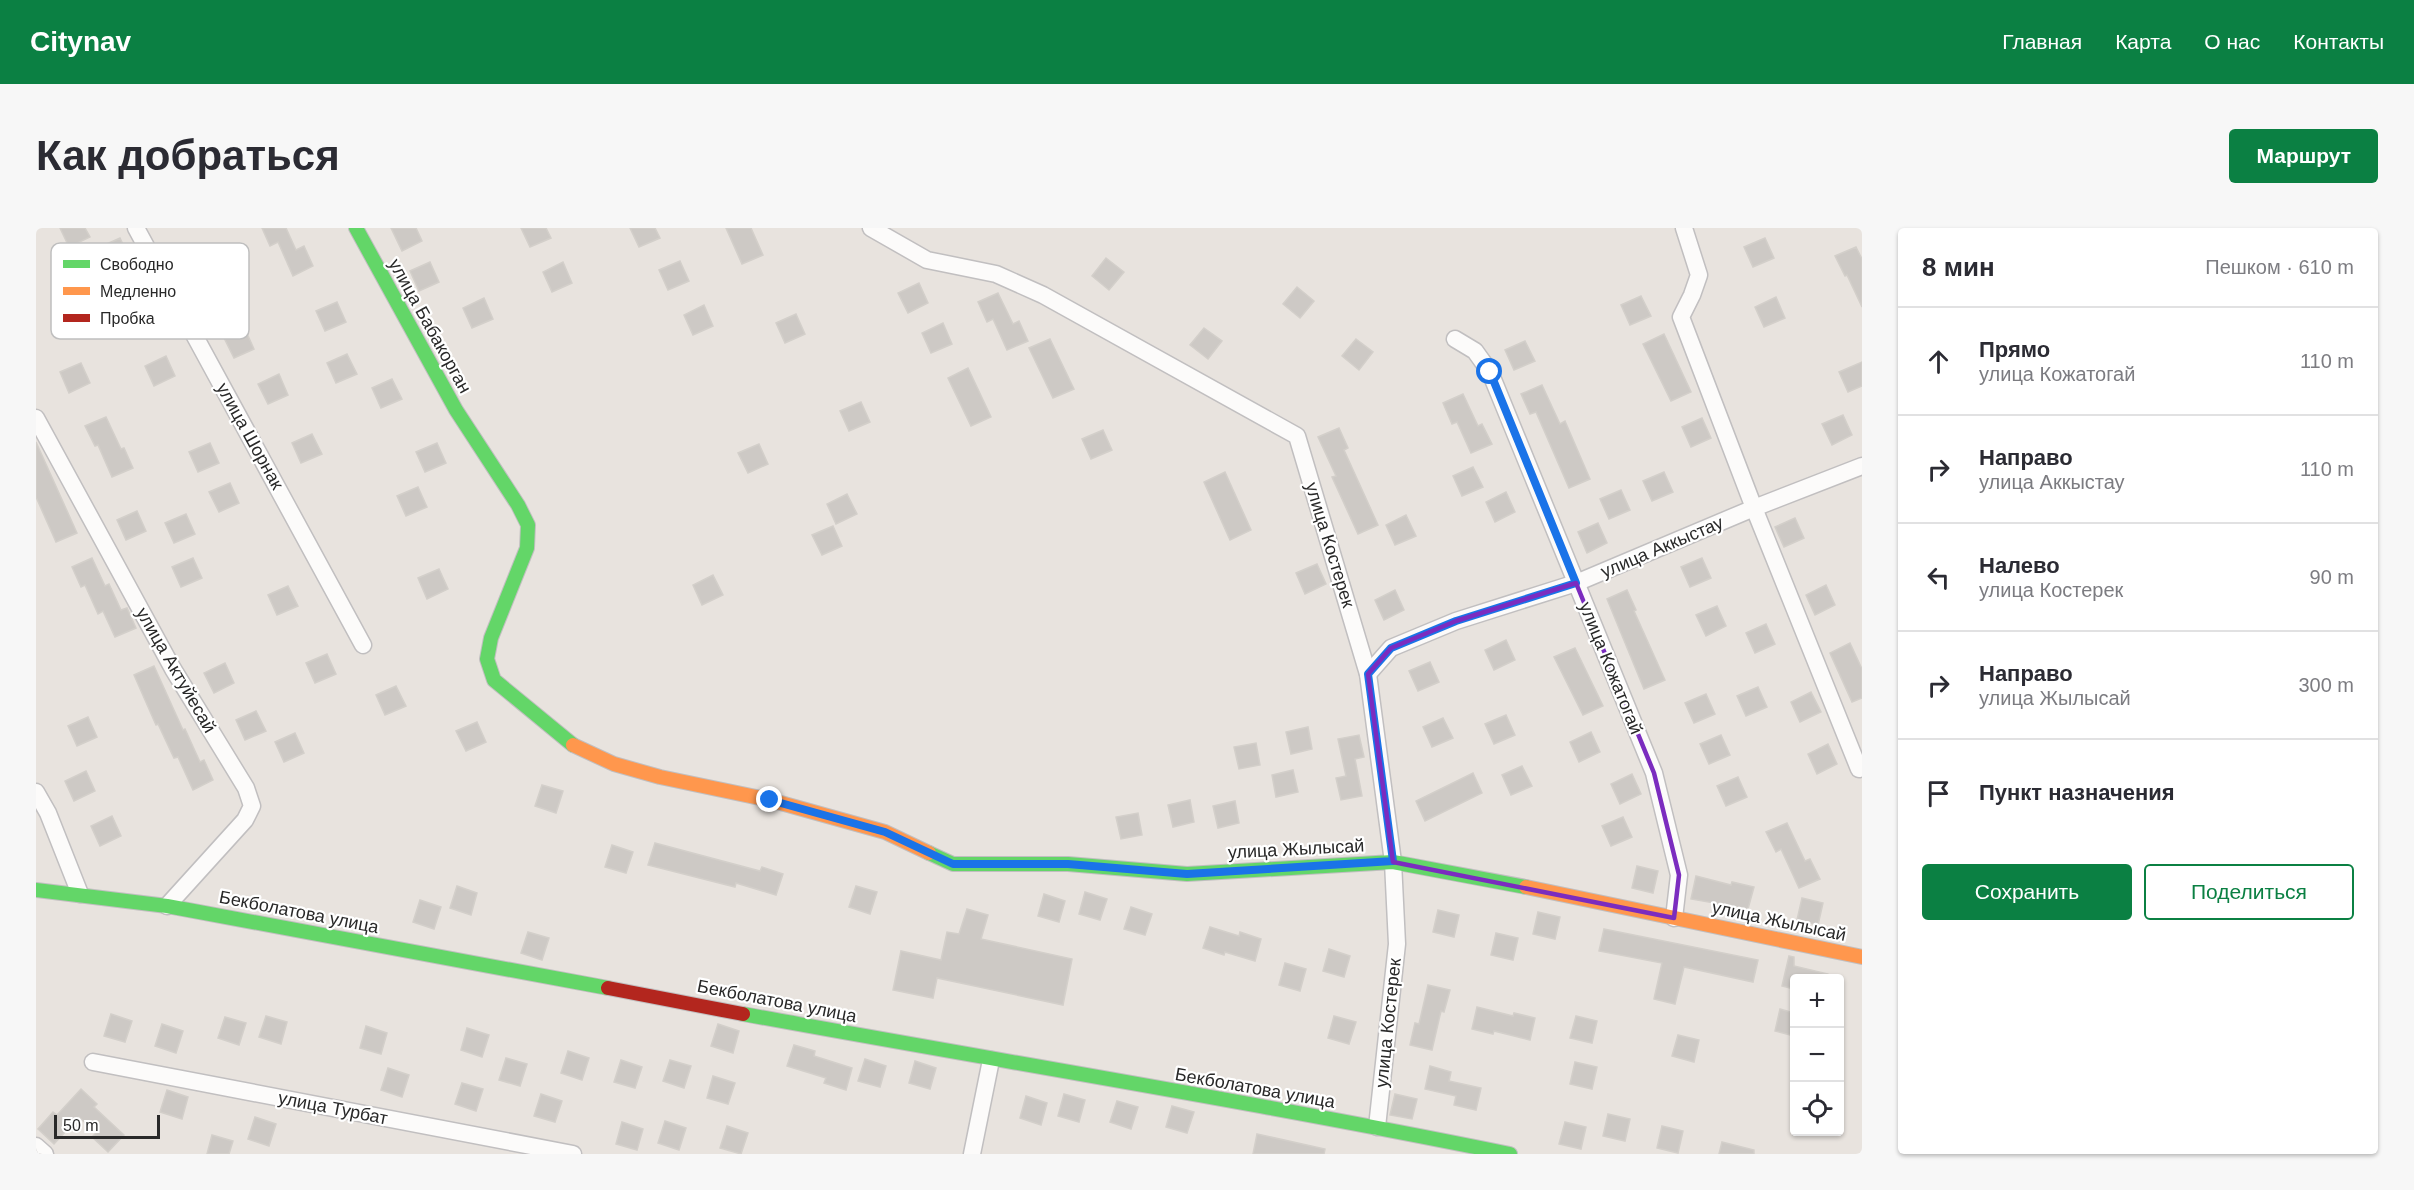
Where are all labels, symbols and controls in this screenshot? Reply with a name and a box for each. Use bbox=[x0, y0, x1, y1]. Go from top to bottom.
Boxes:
text: Citynav bbox=[30, 26, 131, 57]
text: Главная bbox=[2002, 30, 2082, 53]
text: Карта bbox=[2115, 30, 2171, 53]
text: О нас bbox=[2204, 30, 2260, 53]
text: Контакты bbox=[2293, 30, 2384, 53]
button: Маршрут bbox=[2229, 129, 2378, 183]
text: Как добраться bbox=[36, 132, 340, 179]
legend bbox=[51, 243, 249, 339]
text: 8 мин bbox=[1922, 252, 1995, 282]
street label: улица Бабакорган bbox=[385, 255, 475, 397]
text: Свободно bbox=[100, 256, 174, 273]
text: Пешком · 610 m bbox=[2205, 256, 2354, 278]
text: Медленно bbox=[100, 283, 176, 300]
text: Пробка bbox=[100, 310, 155, 327]
text: Прямо bbox=[1979, 337, 2050, 362]
icon: ahead bbox=[1922, 345, 1955, 378]
text: 110 m bbox=[2300, 350, 2354, 372]
route start bbox=[1476, 358, 1502, 384]
text: улица Кожатогай bbox=[1979, 363, 2135, 385]
street label: улица Шорнак bbox=[212, 379, 288, 493]
text: Направо bbox=[1979, 445, 2073, 470]
icon: right bbox=[1922, 453, 1955, 486]
text: 110 m bbox=[2300, 458, 2354, 480]
text: улица Аккыстау bbox=[1979, 471, 2125, 493]
street label: улица Костерек bbox=[1301, 480, 1359, 610]
street label: улица Аккыстау bbox=[1598, 512, 1726, 582]
text: Налево bbox=[1979, 553, 2060, 578]
icon: left bbox=[1922, 561, 1955, 594]
text: 90 m bbox=[2310, 566, 2354, 588]
text: улица Костерек bbox=[1979, 579, 2123, 601]
street label: улица Кожатогай bbox=[1575, 599, 1647, 737]
street label: улица Актуйесай bbox=[132, 604, 220, 736]
text: Направо bbox=[1979, 661, 2073, 686]
icon: right bbox=[1922, 669, 1955, 702]
text: 300 m bbox=[2298, 674, 2354, 696]
text: улица Жылысай bbox=[1979, 687, 2131, 709]
icon: arrive bbox=[1922, 777, 1955, 810]
text: Пункт назначения bbox=[1979, 780, 2175, 805]
route end bbox=[756, 786, 782, 812]
street label: улица Жылысай bbox=[1227, 835, 1365, 863]
button: Сохранить bbox=[1922, 864, 2132, 920]
button: Поделиться bbox=[2144, 864, 2354, 920]
street label: Бекболатова улица bbox=[218, 887, 381, 937]
street label: улица Жылысай bbox=[1710, 897, 1848, 945]
street label: улица Костерек bbox=[1371, 957, 1405, 1089]
map controls bbox=[1790, 974, 1844, 1136]
button: + bbox=[1790, 974, 1844, 1028]
street label: Бекболатова улица bbox=[696, 976, 859, 1026]
button: − bbox=[1790, 1028, 1844, 1082]
street label: Бекболатова улица bbox=[1173, 1064, 1338, 1112]
button: locate bbox=[1790, 1082, 1844, 1136]
street label: улица Турбат bbox=[277, 1088, 389, 1128]
scale bar bbox=[54, 1112, 160, 1140]
text: 50 m bbox=[63, 1117, 99, 1134]

